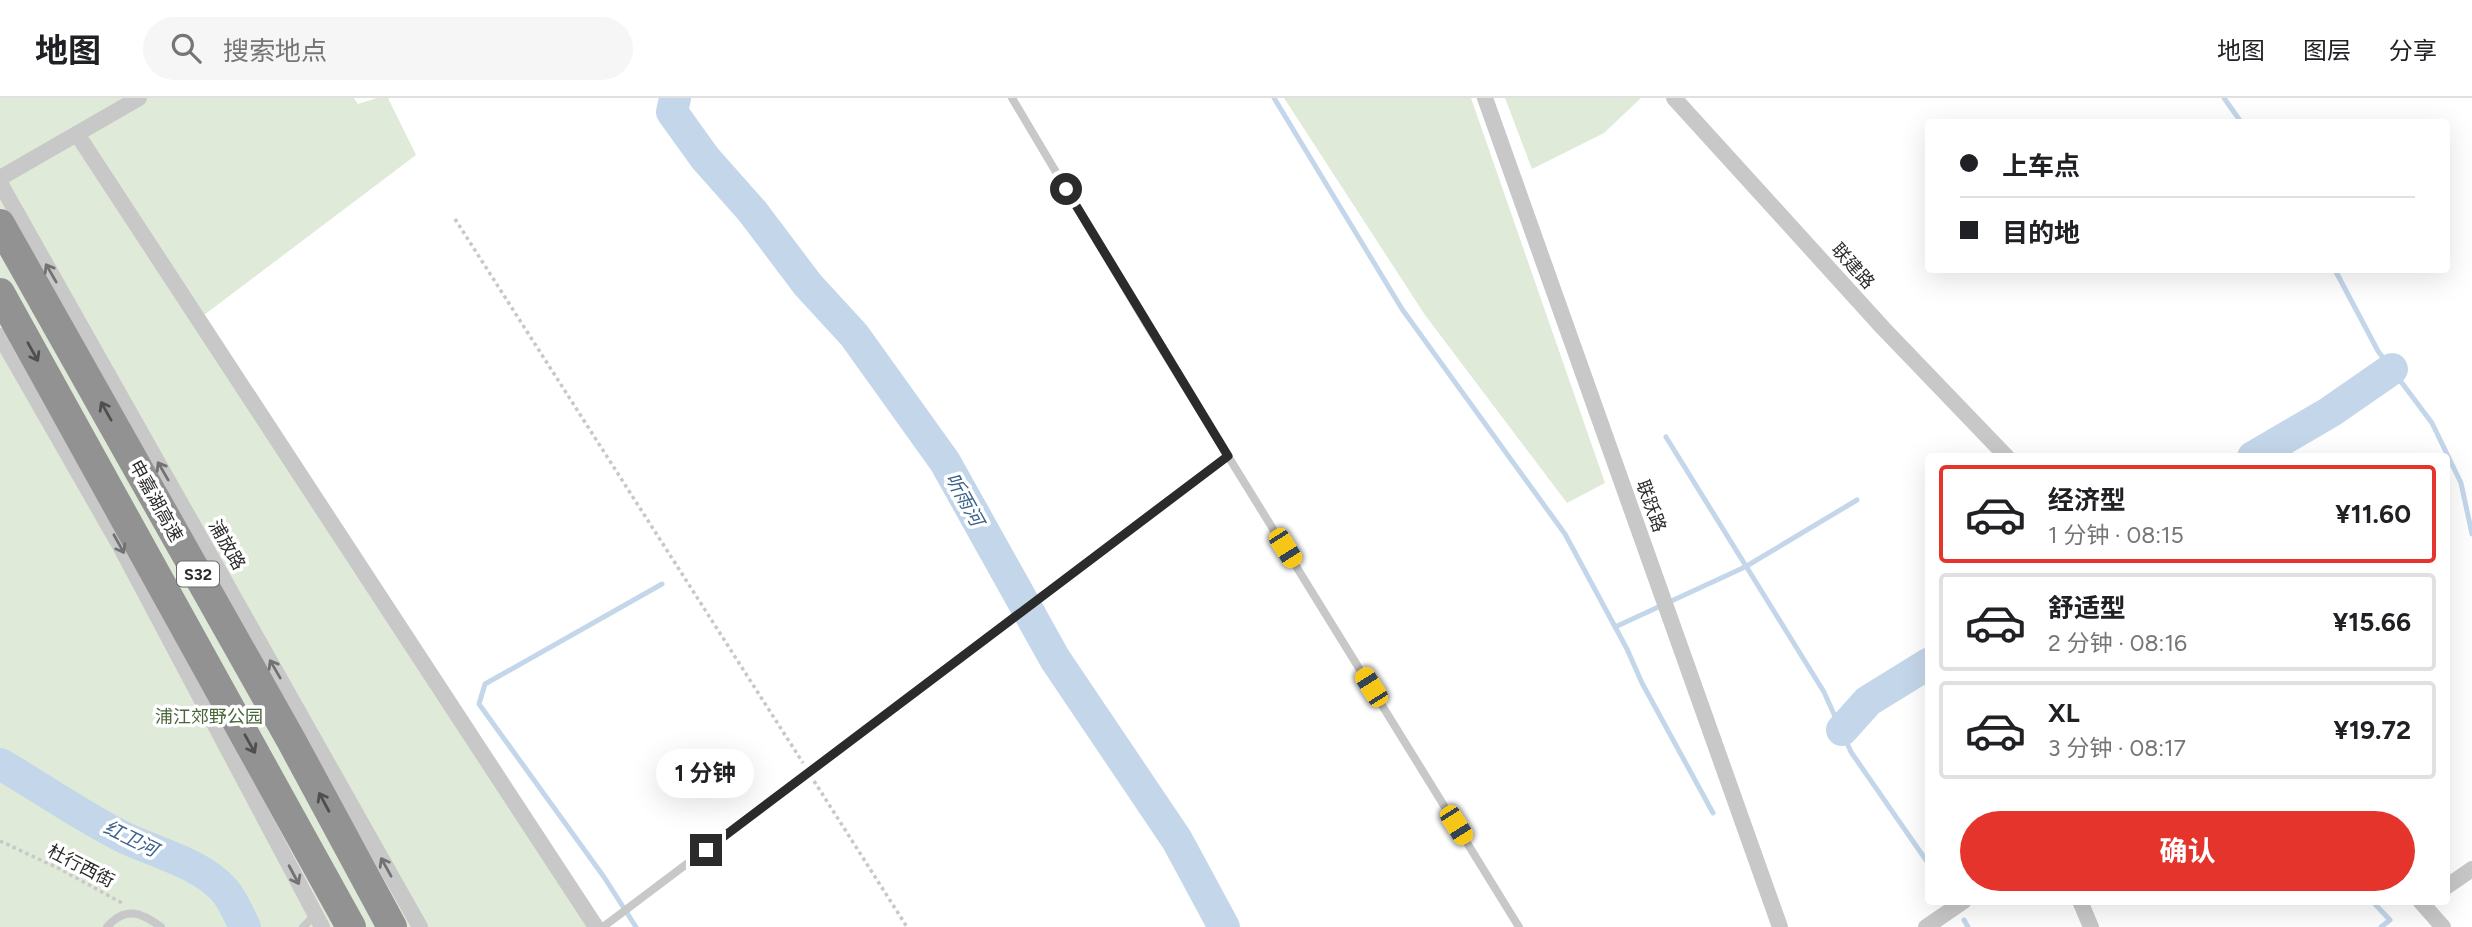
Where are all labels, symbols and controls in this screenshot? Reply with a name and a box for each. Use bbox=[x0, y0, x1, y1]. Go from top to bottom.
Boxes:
search box bbox=[143, 17, 633, 80]
icon: search bbox=[167, 29, 205, 67]
text: 地图 bbox=[35, 31, 101, 70]
text: 搜索地点 bbox=[223, 35, 327, 67]
text: 地图 bbox=[2217, 36, 2265, 65]
text: 图层 bbox=[2303, 36, 2351, 65]
text: 分享 bbox=[2389, 36, 2437, 65]
text: 上车点 bbox=[2002, 150, 2080, 182]
route start bbox=[1050, 173, 1082, 205]
text: 目的地 bbox=[2002, 217, 2080, 249]
street label: 联建路 bbox=[1827, 239, 1879, 293]
one-way arrow bbox=[44, 263, 57, 284]
one-way arrow bbox=[26, 342, 40, 362]
one-way arrow bbox=[99, 402, 113, 422]
street label: 申嘉湖高速 bbox=[125, 456, 187, 546]
one-way arrow bbox=[156, 461, 170, 481]
water label: 听雨河 bbox=[941, 469, 990, 533]
street label: 联跃路 bbox=[1631, 477, 1671, 535]
icon: car bbox=[1964, 483, 2027, 546]
text: 经济型 bbox=[2048, 484, 2126, 516]
text: ¥11.60 bbox=[2335, 498, 2411, 530]
street label: 浦放路 bbox=[204, 516, 250, 574]
text: 1 分钟 · 08:15 bbox=[2048, 521, 2184, 549]
car bbox=[1265, 525, 1306, 571]
one-way arrow bbox=[112, 534, 126, 554]
road number: S32 bbox=[177, 561, 219, 587]
icon: car bbox=[1964, 591, 2027, 654]
text: 舒适型 bbox=[2048, 592, 2126, 624]
text: ¥15.66 bbox=[2333, 606, 2411, 638]
text: 2 分钟 · 08:16 bbox=[2048, 629, 2187, 657]
one-way arrow bbox=[268, 659, 282, 679]
car bbox=[1351, 664, 1392, 710]
text: XL bbox=[2048, 697, 2080, 729]
icon: car bbox=[1964, 699, 2027, 762]
park label: 浦江郊野公园 bbox=[155, 706, 263, 728]
text: ¥19.72 bbox=[2333, 714, 2411, 746]
one-way arrow bbox=[243, 734, 257, 754]
text: 3 分钟 · 08:17 bbox=[2048, 734, 2186, 762]
callout: 1 分钟 bbox=[657, 748, 755, 798]
text: 1 分钟 bbox=[674, 759, 736, 787]
one-way arrow bbox=[317, 792, 331, 813]
car bbox=[1436, 802, 1477, 848]
button: 确认 bbox=[1960, 811, 2415, 891]
water label: 红卫河 bbox=[100, 816, 165, 863]
route end bbox=[690, 834, 722, 866]
street label: 杜行西街 bbox=[44, 840, 118, 892]
one-way arrow bbox=[379, 858, 393, 878]
one-way arrow bbox=[288, 864, 301, 885]

